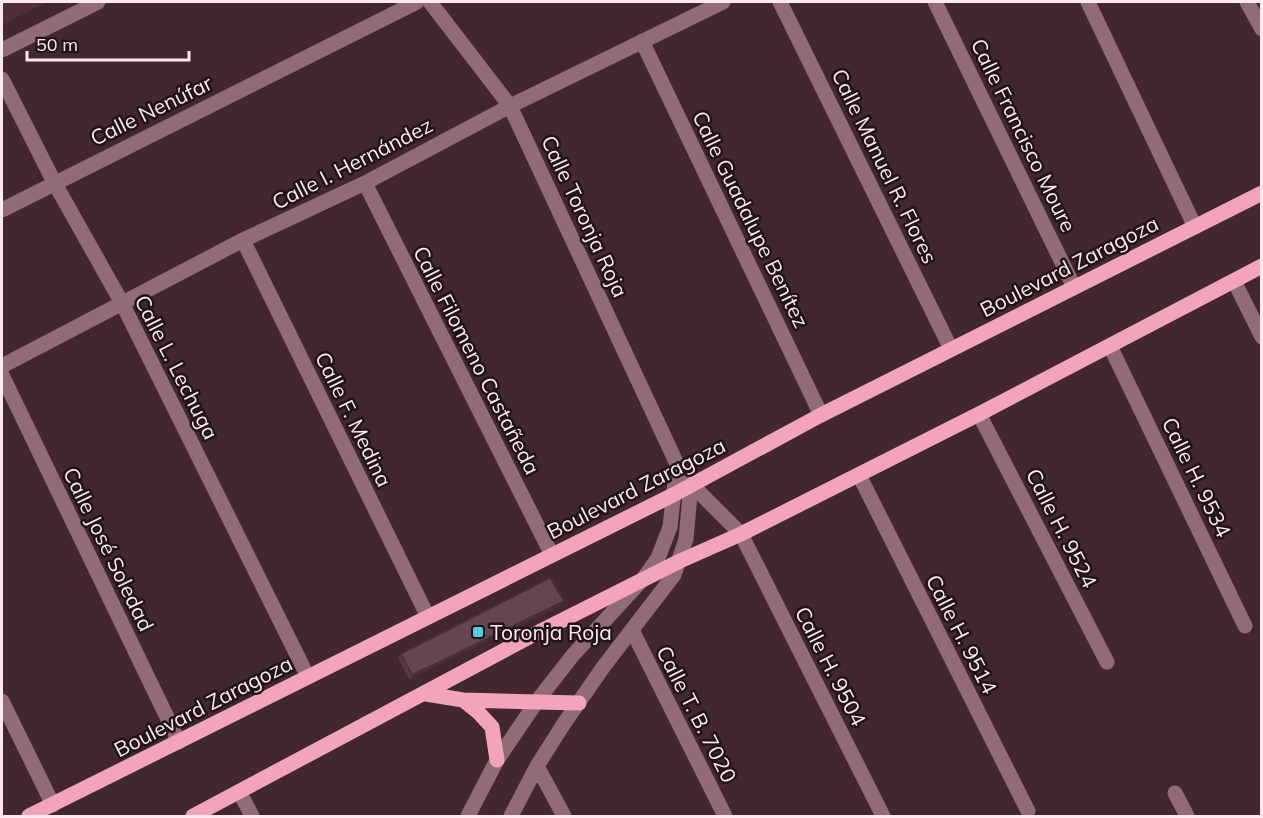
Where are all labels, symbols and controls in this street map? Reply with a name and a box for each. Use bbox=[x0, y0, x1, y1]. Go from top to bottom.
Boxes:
scale bar bbox=[27, 24, 189, 62]
text: 50 m bbox=[36, 33, 78, 56]
street label: Calle Francisco Moure bbox=[966, 34, 1082, 236]
street label: Calle Manuel R. Flores bbox=[827, 64, 943, 268]
street label: Calle Nenúfar bbox=[86, 69, 216, 151]
street label: Calle Guadalupe Benítez bbox=[687, 106, 815, 332]
street label: Calle I. Hernández bbox=[267, 111, 437, 215]
street label: Calle Toronja Roja bbox=[536, 131, 634, 301]
street label: Boulevard Zaragoza bbox=[975, 210, 1163, 322]
street label: Calle Filomeno Castañeda bbox=[408, 241, 546, 479]
street label: Calle L. Lechuga bbox=[129, 291, 225, 443]
street label: Calle F. Medina bbox=[310, 347, 398, 491]
street label: Calle H. 9534 bbox=[1157, 413, 1237, 542]
street label: Boulevard Zaragoza bbox=[542, 432, 730, 544]
street label: Calle José Soledad bbox=[58, 463, 160, 635]
street label: Calle H. 9524 bbox=[1021, 464, 1103, 592]
street label: Calle H. 9514 bbox=[921, 570, 1003, 698]
street label: Calle H. 9504 bbox=[790, 602, 872, 730]
place label: Toronja Roja bbox=[490, 619, 612, 645]
marker: Toronja Roja bbox=[471, 625, 485, 639]
street label: Calle T. B. 7020 bbox=[651, 641, 743, 787]
street label: Boulevard Zaragoza bbox=[109, 650, 297, 762]

